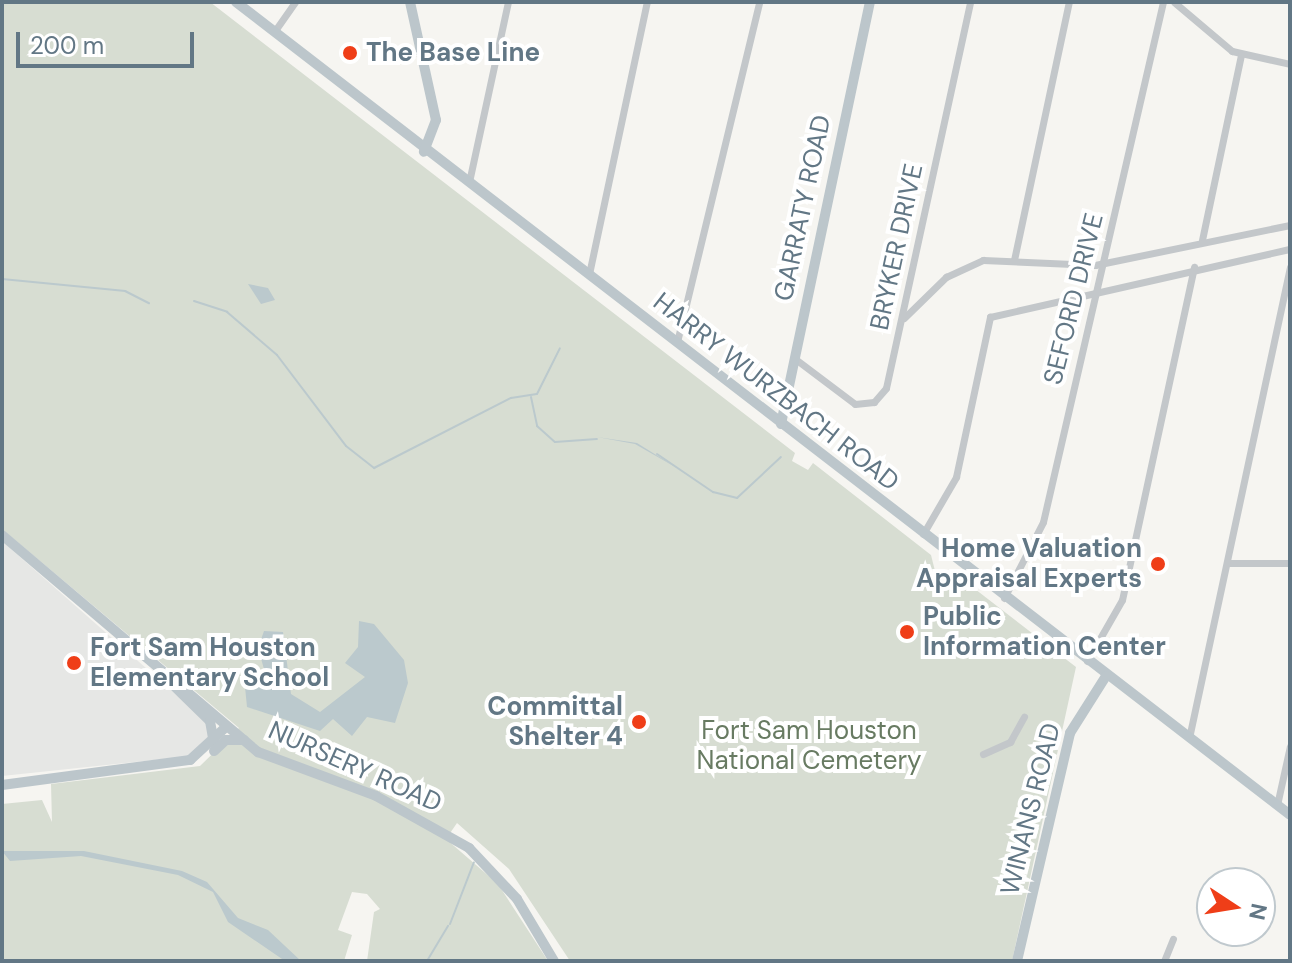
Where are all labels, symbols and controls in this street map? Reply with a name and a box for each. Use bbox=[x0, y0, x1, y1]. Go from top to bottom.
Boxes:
scale bar bbox=[20, 16, 198, 66]
text: 200 m bbox=[30, 30, 104, 61]
place label: The Base Line bbox=[366, 37, 540, 69]
marker: The Base Line bbox=[341, 44, 359, 62]
street label: GARRATY ROAD bbox=[768, 112, 838, 304]
street label: BRYKER DRIVE bbox=[864, 161, 930, 333]
street label: SEFORD DRIVE bbox=[1038, 210, 1110, 388]
street label: HARRY WURZBACH ROAD bbox=[647, 286, 905, 498]
place label: Home Valuation Appraisal Experts bbox=[916, 533, 1142, 594]
marker: Home Valuation Appraisal Experts bbox=[1149, 555, 1167, 573]
place label: Public Information Center bbox=[923, 601, 1166, 662]
marker: Public Information Center bbox=[898, 623, 916, 641]
place label: Fort Sam Houston Elementary School bbox=[90, 632, 329, 694]
marker: Fort Sam Houston Elementary School bbox=[65, 654, 83, 672]
place label: Committal Shelter 4 bbox=[487, 691, 623, 752]
marker: Committal Shelter 4 bbox=[630, 713, 648, 731]
street label: NURSERY ROAD bbox=[264, 715, 446, 819]
park label: Fort Sam Houston National Cemetery bbox=[697, 715, 921, 776]
street label: WINANS ROAD bbox=[995, 720, 1067, 898]
north arrow bbox=[1196, 867, 1276, 947]
text: N bbox=[1242, 901, 1274, 923]

